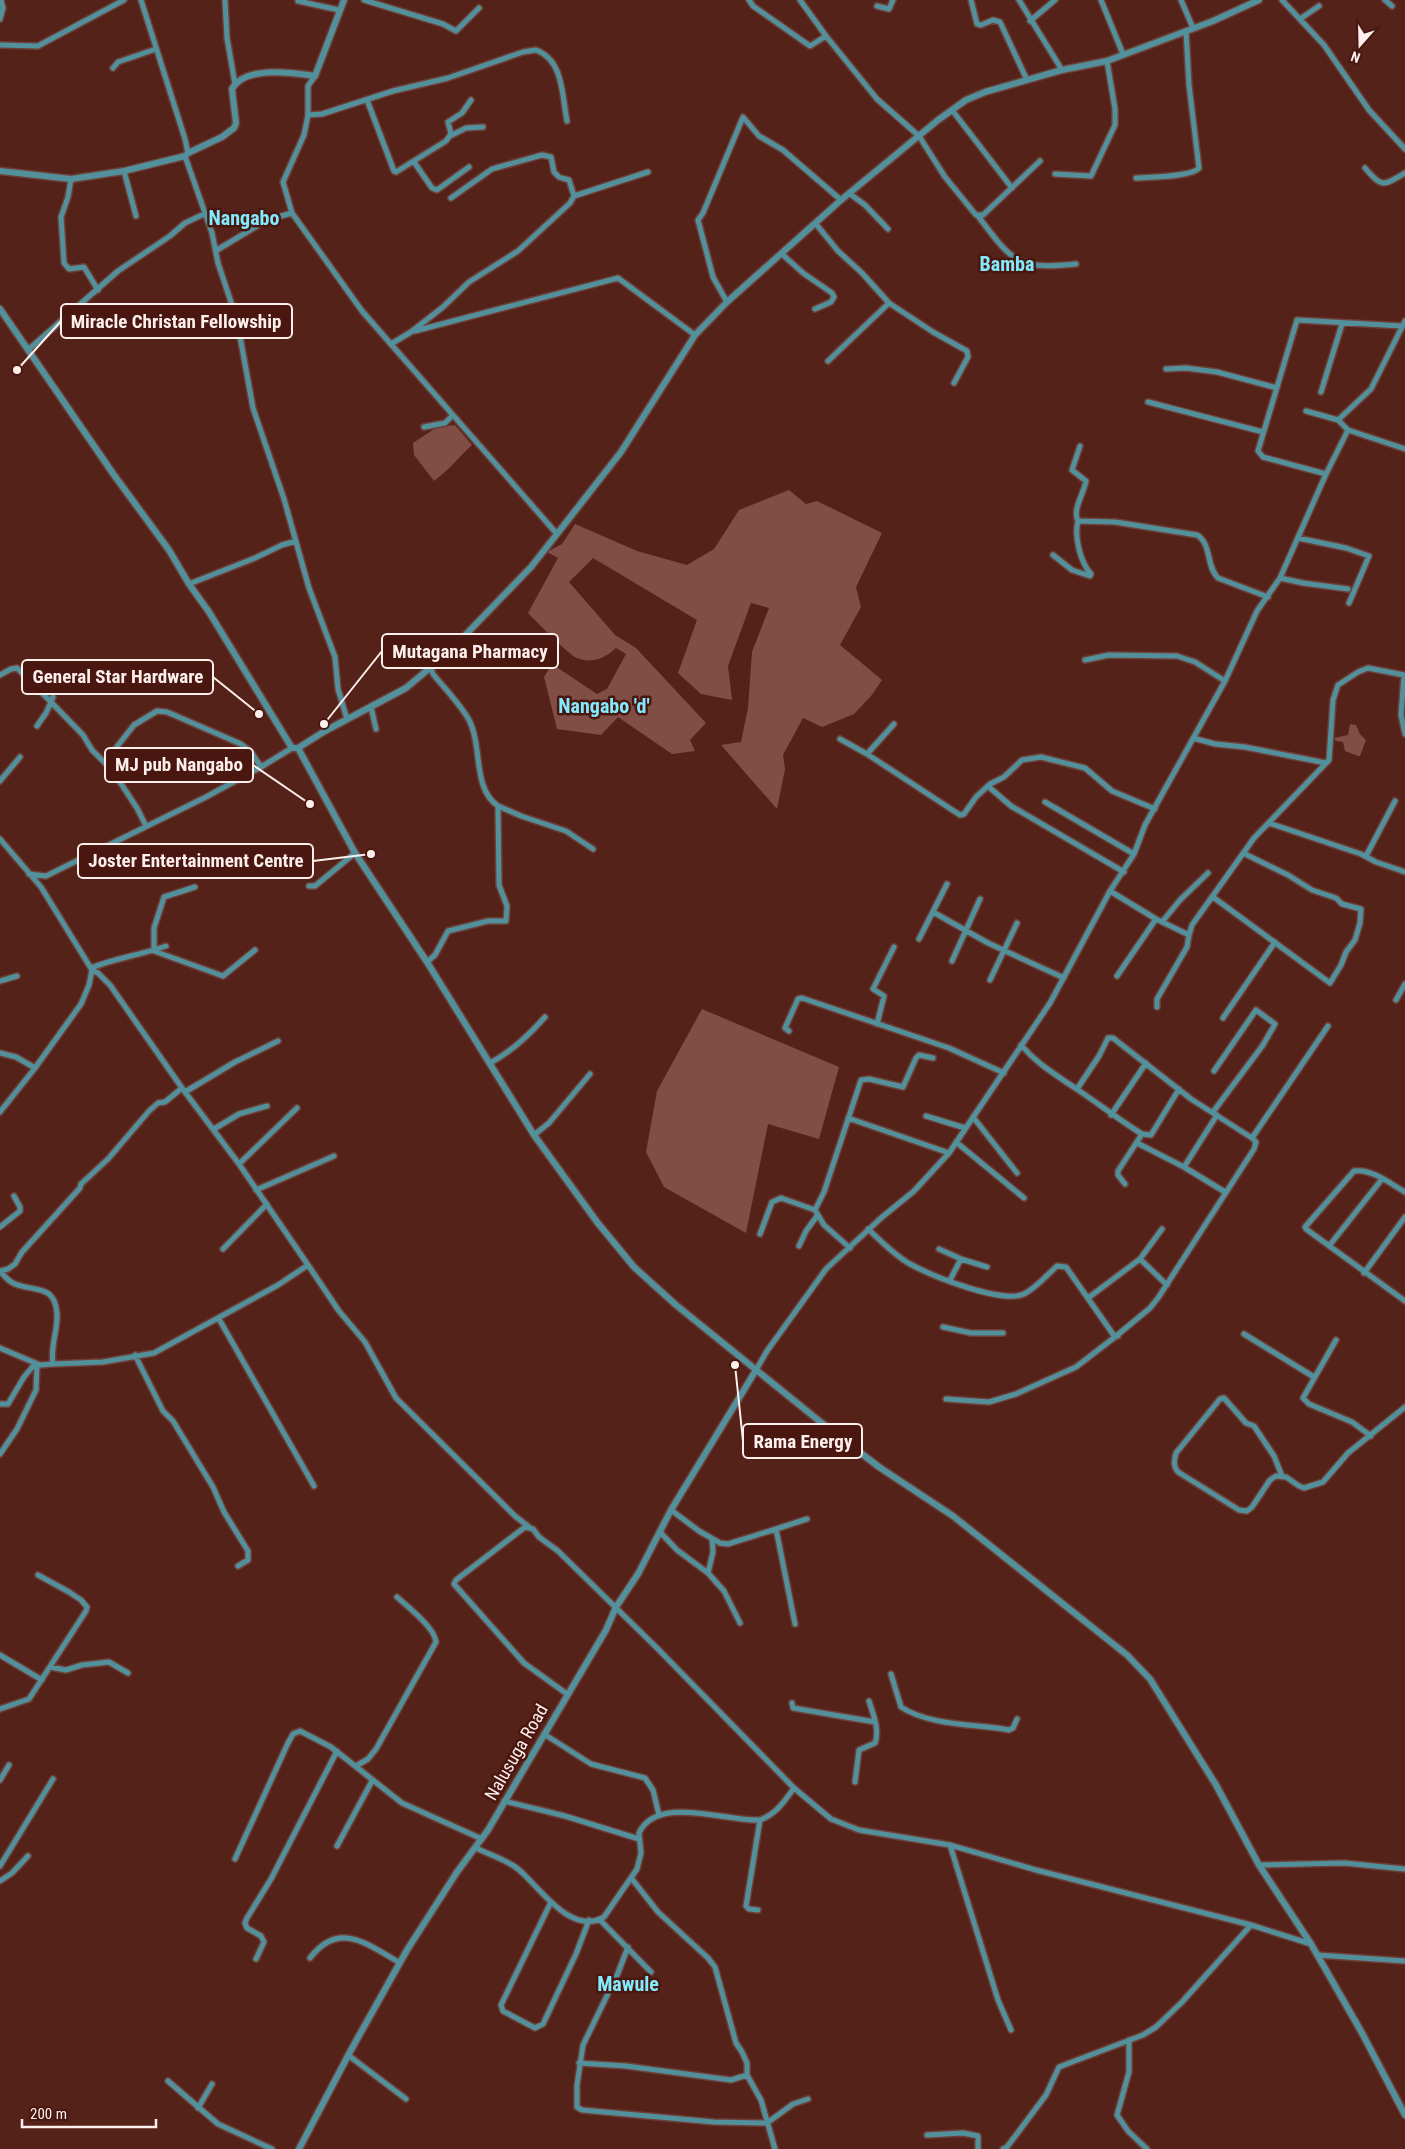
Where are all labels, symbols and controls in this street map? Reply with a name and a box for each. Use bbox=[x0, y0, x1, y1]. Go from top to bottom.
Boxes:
north arrow bbox=[1335, 20, 1385, 70]
text: N bbox=[1349, 48, 1362, 66]
district label: Nangabo bbox=[209, 206, 279, 230]
district label: Bamba bbox=[980, 252, 1034, 276]
callout: Miracle Christan Fellowship bbox=[61, 304, 292, 338]
text: Miracle Christan Fellowship bbox=[71, 310, 281, 333]
callout: Mutagana Pharmacy bbox=[382, 634, 558, 668]
text: Mutagana Pharmacy bbox=[392, 640, 548, 663]
callout: General Star Hardware bbox=[22, 660, 213, 694]
text: General Star Hardware bbox=[33, 665, 203, 688]
district label: Nangabo 'd' bbox=[558, 694, 650, 718]
callout: MJ pub Nangabo bbox=[105, 748, 253, 782]
text: MJ pub Nangabo bbox=[115, 753, 243, 776]
callout: Joster Entertainment Centre bbox=[78, 844, 313, 878]
text: Joster Entertainment Centre bbox=[88, 849, 304, 872]
callout: Rama Energy bbox=[743, 1424, 862, 1458]
text: Rama Energy bbox=[754, 1430, 853, 1453]
street label: Nalusuga Road bbox=[480, 1700, 552, 1804]
district label: Mawule bbox=[597, 1972, 659, 1996]
scale bar bbox=[22, 2096, 156, 2128]
text: 200 m bbox=[30, 2105, 67, 2123]

